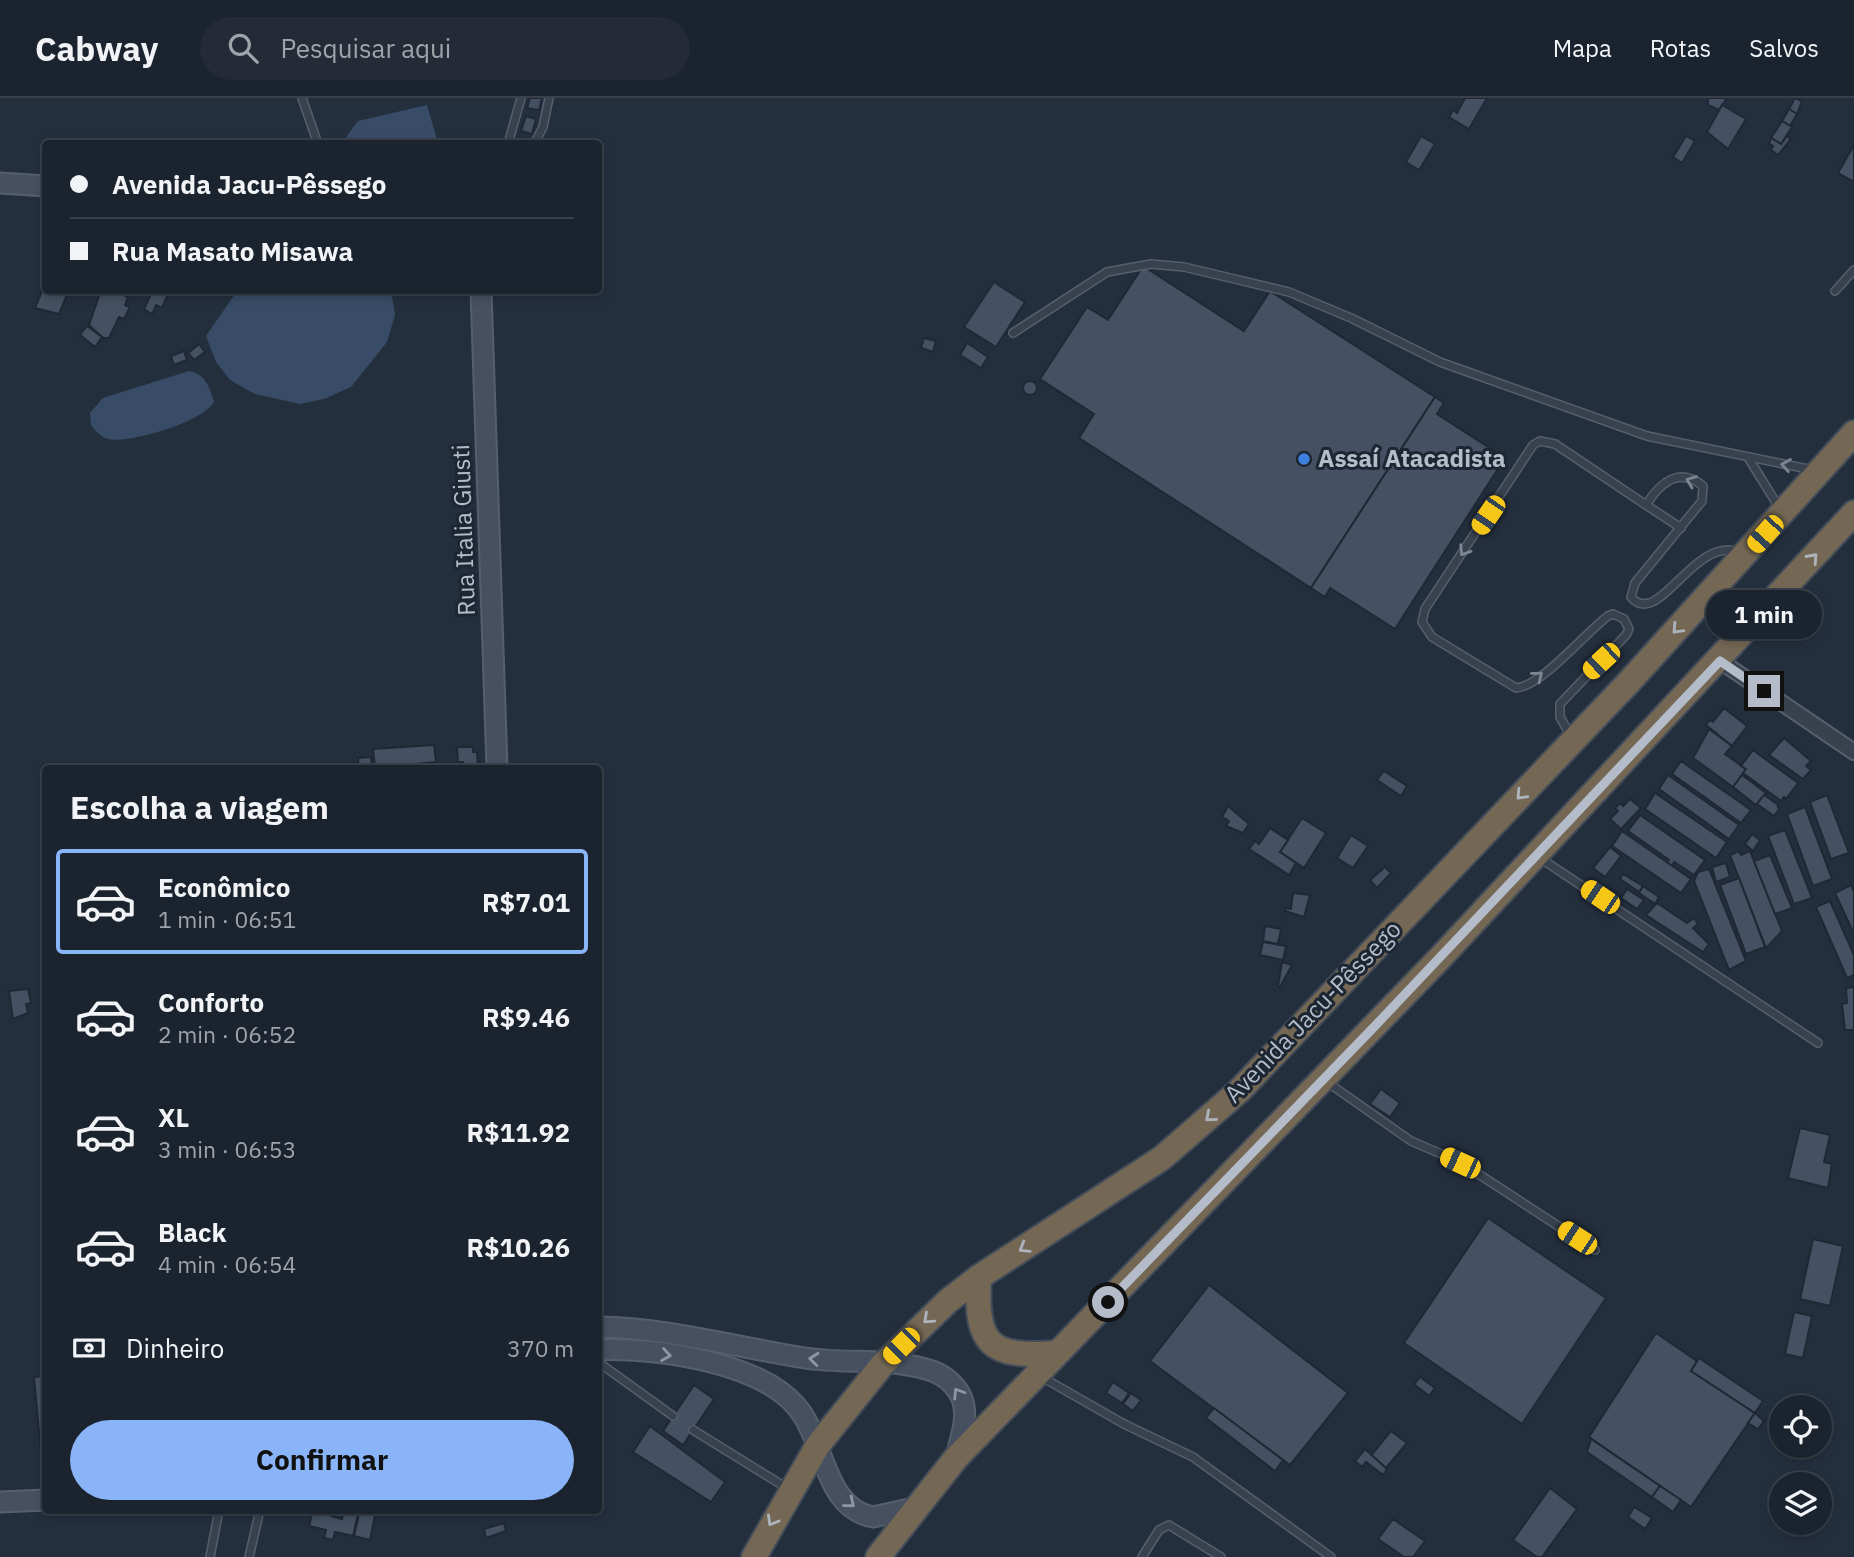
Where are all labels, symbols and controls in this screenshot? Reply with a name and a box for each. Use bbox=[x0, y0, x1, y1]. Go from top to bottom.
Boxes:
search box bbox=[200, 17, 690, 80]
text: Cabway bbox=[35, 27, 158, 70]
icon: search bbox=[224, 29, 262, 67]
text: Pesquisar aqui bbox=[280, 31, 451, 65]
text: Mapa bbox=[1553, 32, 1612, 64]
text: Rotas bbox=[1650, 32, 1711, 64]
text: Salvos bbox=[1749, 32, 1819, 64]
text: Avenida Jacu-Pêssego bbox=[112, 167, 386, 201]
text: Rua Masato Misawa bbox=[112, 234, 353, 268]
place label: Assaí Atacadista bbox=[1318, 442, 1506, 474]
street label: Rua Italia Giusti bbox=[444, 444, 482, 616]
marker: Assaí Atacadista bbox=[1296, 451, 1312, 467]
one-way arrow bbox=[1780, 458, 1792, 473]
one-way arrow bbox=[1686, 475, 1698, 489]
car bbox=[1468, 492, 1509, 538]
car bbox=[1744, 511, 1787, 557]
one-way arrow bbox=[1460, 543, 1473, 556]
one-way arrow bbox=[1804, 553, 1817, 566]
callout: 1 min bbox=[1706, 589, 1822, 638]
text: 1 min bbox=[1734, 599, 1794, 629]
one-way arrow bbox=[1673, 621, 1685, 634]
car bbox=[1579, 639, 1624, 683]
one-way arrow bbox=[1531, 672, 1543, 685]
route end bbox=[1748, 675, 1780, 707]
text: Escolha a viagem bbox=[70, 786, 329, 828]
one-way arrow bbox=[1517, 787, 1529, 800]
icon: car bbox=[74, 870, 137, 933]
text: Econômico bbox=[158, 870, 290, 904]
car bbox=[1577, 877, 1624, 917]
text: R$7.01 bbox=[482, 885, 570, 919]
text: 1 min · 06:51 bbox=[158, 904, 296, 934]
street label: Avenida Jacu-Pêssego bbox=[1217, 913, 1408, 1109]
icon: car bbox=[74, 985, 137, 1048]
text: Conforto bbox=[158, 985, 264, 1019]
text: R$9.46 bbox=[482, 1000, 570, 1034]
text: 2 min · 06:52 bbox=[158, 1019, 296, 1049]
icon: car bbox=[74, 1100, 137, 1163]
text: XL bbox=[158, 1100, 189, 1134]
one-way arrow bbox=[1205, 1109, 1218, 1121]
text: R$11.92 bbox=[466, 1115, 570, 1149]
text: 3 min · 06:53 bbox=[158, 1134, 296, 1164]
car bbox=[1437, 1145, 1484, 1181]
icon: car bbox=[74, 1215, 137, 1278]
text: Black bbox=[158, 1215, 226, 1249]
car bbox=[1554, 1218, 1601, 1258]
text: R$10.26 bbox=[466, 1230, 570, 1264]
one-way arrow bbox=[1019, 1240, 1032, 1253]
text: 4 min · 06:54 bbox=[158, 1249, 296, 1279]
route start bbox=[1092, 1286, 1124, 1318]
one-way arrow bbox=[924, 1311, 937, 1323]
car bbox=[879, 1324, 924, 1368]
icon: cash bbox=[70, 1329, 108, 1367]
text: Dinheiro bbox=[126, 1331, 224, 1365]
text: 370 m bbox=[507, 1333, 574, 1363]
one-way arrow bbox=[661, 1347, 672, 1362]
one-way arrow bbox=[808, 1352, 819, 1367]
one-way arrow bbox=[953, 1388, 966, 1401]
map controls bbox=[1769, 1395, 1832, 1535]
button: locate bbox=[1769, 1395, 1832, 1458]
button: Confirmar bbox=[70, 1420, 574, 1500]
button: layers bbox=[1769, 1472, 1832, 1535]
one-way arrow bbox=[842, 1495, 854, 1508]
one-way arrow bbox=[768, 1514, 781, 1527]

